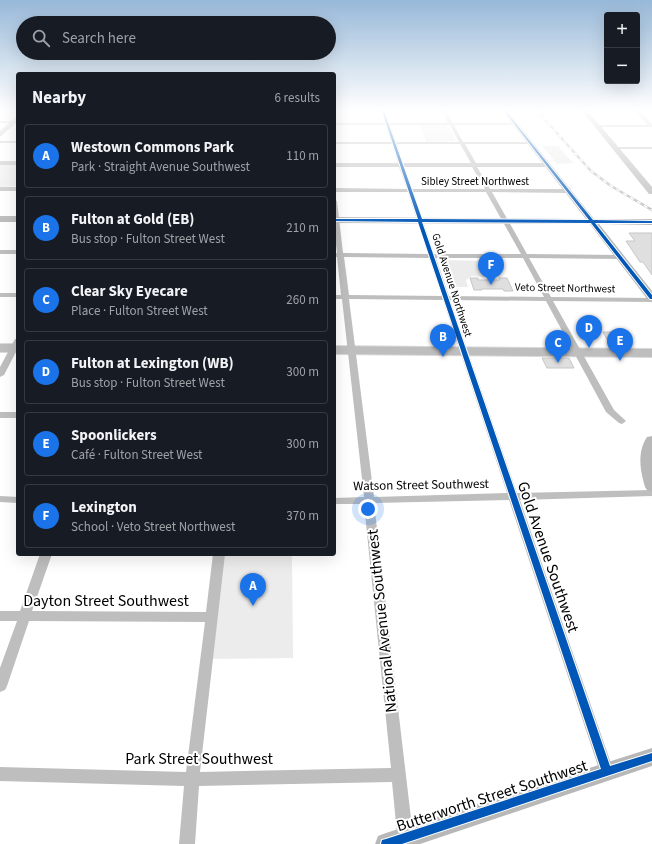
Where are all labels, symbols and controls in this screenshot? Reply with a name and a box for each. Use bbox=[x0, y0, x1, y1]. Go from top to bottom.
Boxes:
map controls bbox=[604, 12, 640, 84]
button: + bbox=[604, 12, 640, 48]
search box bbox=[16, 16, 336, 60]
icon: search bbox=[30, 27, 52, 49]
text: Search here bbox=[62, 28, 136, 49]
button: − bbox=[604, 48, 640, 84]
text: Nearby bbox=[32, 86, 86, 110]
text: 6 results bbox=[275, 89, 320, 107]
text: Westown Commons Park bbox=[71, 137, 234, 158]
text: A bbox=[42, 147, 50, 165]
text: 110 m bbox=[286, 147, 319, 165]
text: Park · Straight Avenue Southwest bbox=[71, 158, 250, 176]
street label: Sibley Street Northwest bbox=[421, 174, 529, 189]
text: Fulton at Gold (EB) bbox=[71, 209, 195, 230]
text: B bbox=[42, 219, 50, 237]
text: 210 m bbox=[286, 219, 319, 237]
text: Bus stop · Fulton Street West bbox=[71, 230, 225, 248]
street label: Gold Avenue Northwest bbox=[428, 231, 476, 339]
pin: F bbox=[478, 252, 504, 285]
street label: Veto Street Northwest bbox=[515, 280, 616, 296]
text: Clear Sky Eyecare bbox=[71, 281, 188, 302]
text: C bbox=[42, 291, 50, 309]
text: 260 m bbox=[286, 291, 319, 309]
text: Place · Fulton Street West bbox=[71, 302, 208, 320]
pin: D bbox=[576, 315, 602, 348]
pin: B bbox=[430, 324, 456, 357]
pin: E bbox=[607, 328, 633, 361]
pin: C bbox=[545, 330, 571, 363]
text: Fulton at Lexington (WB) bbox=[71, 353, 234, 374]
text: D bbox=[42, 363, 50, 381]
text: 300 m bbox=[286, 363, 319, 381]
text: Bus stop · Fulton Street West bbox=[71, 374, 225, 392]
text: Spoonlickers bbox=[71, 425, 157, 446]
text: E bbox=[42, 435, 50, 453]
text: 300 m bbox=[286, 435, 319, 453]
text: Café · Fulton Street West bbox=[71, 446, 203, 464]
street label: Watson Street Southwest bbox=[353, 475, 490, 495]
street label: Gold Avenue Southwest bbox=[512, 479, 584, 636]
text: Lexington bbox=[71, 497, 137, 518]
your location bbox=[358, 499, 378, 519]
text: F bbox=[43, 507, 49, 525]
text: 370 m bbox=[286, 507, 319, 525]
text: School · Veto Street Northwest bbox=[71, 518, 235, 536]
street label: National Avenue Southwest bbox=[361, 528, 403, 714]
pin: A bbox=[240, 573, 266, 606]
street label: Dayton Street Southwest bbox=[23, 590, 189, 612]
street label: Park Street Southwest bbox=[125, 748, 273, 770]
street label: Butterworth Street Southwest bbox=[394, 755, 591, 837]

